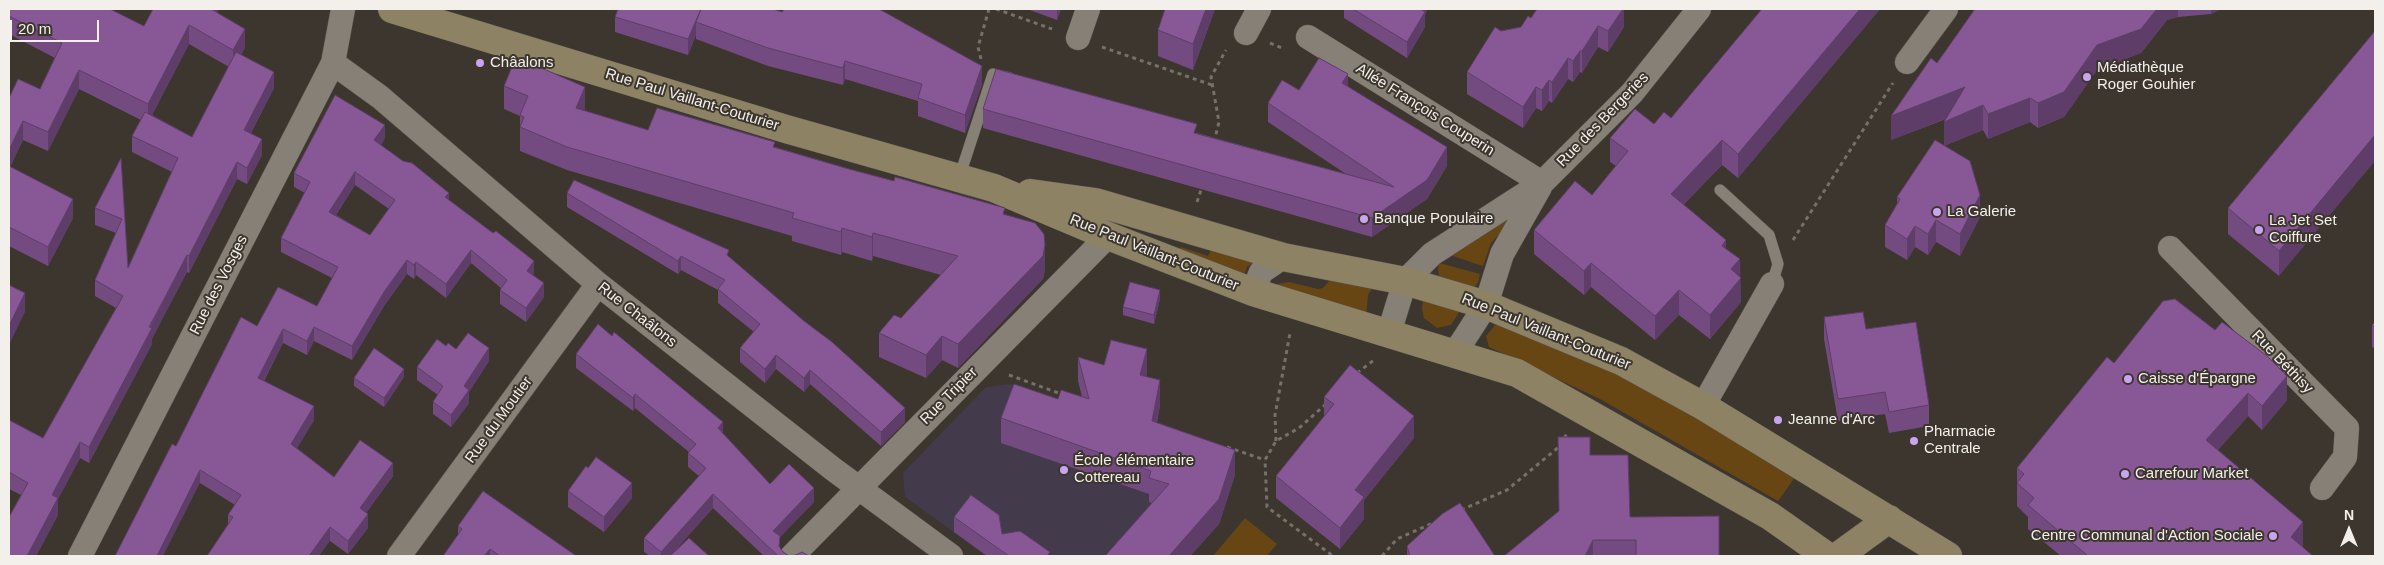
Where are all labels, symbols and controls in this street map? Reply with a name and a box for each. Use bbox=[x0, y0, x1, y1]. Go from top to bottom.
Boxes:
scale bar bbox=[12, 10, 101, 42]
text: 20 m bbox=[18, 20, 51, 37]
place label: Châalons bbox=[490, 54, 553, 72]
marker: Châalons bbox=[474, 57, 486, 69]
place label: Médiathèque Roger Gouhier bbox=[2097, 59, 2195, 94]
street label: Allée François Couperin bbox=[1352, 60, 1498, 160]
street label: Rue Paul Vaillant-Couturier bbox=[603, 65, 781, 135]
street label: Rue des Bergeries bbox=[1553, 69, 1653, 171]
marker: Médiathèque Roger Gouhier bbox=[2081, 71, 2093, 83]
place label: La Galerie bbox=[1947, 203, 2016, 221]
marker: La Galerie bbox=[1931, 206, 1943, 218]
place label: Banque Populaire bbox=[1374, 210, 1493, 228]
street label: Rue Paul Vaillant-Couturier bbox=[1067, 211, 1241, 295]
place label: La Jet Set Coiffure bbox=[2269, 212, 2337, 247]
marker: Banque Populaire bbox=[1358, 213, 1370, 225]
marker: La Jet Set Coiffure bbox=[2253, 224, 2265, 236]
street label: Rue des Vosges bbox=[186, 232, 252, 338]
street label: Rue Chaâlons bbox=[594, 279, 680, 351]
street label: Rue Paul Vaillant-Couturier bbox=[1459, 290, 1633, 374]
street label: Rue Béthisy bbox=[2247, 327, 2317, 397]
street label: Rue Tripier bbox=[917, 364, 981, 428]
place label: Caisse d'Épargne bbox=[2138, 370, 2256, 388]
street label: Rue du Moutier bbox=[462, 373, 536, 467]
marker: Caisse d'Épargne bbox=[2122, 373, 2134, 385]
place label: Jeanne d'Arc bbox=[1788, 411, 1875, 429]
marker: Jeanne d'Arc bbox=[1772, 414, 1784, 426]
place label: Pharmacie Centrale bbox=[1924, 423, 1996, 458]
marker: Pharmacie Centrale bbox=[1908, 435, 1920, 447]
place label: École élémentaire Cottereau bbox=[1074, 452, 1194, 487]
marker: École élémentaire Cottereau bbox=[1058, 464, 1070, 476]
place label: Carrefour Market bbox=[2135, 465, 2248, 483]
marker: Carrefour Market bbox=[2119, 468, 2131, 480]
north arrow bbox=[2324, 505, 2374, 555]
text: N bbox=[2344, 507, 2354, 523]
place label: Centre Communal d'Action Sociale bbox=[2031, 527, 2263, 545]
marker: Centre Communal d'Action Sociale bbox=[2267, 530, 2279, 542]

